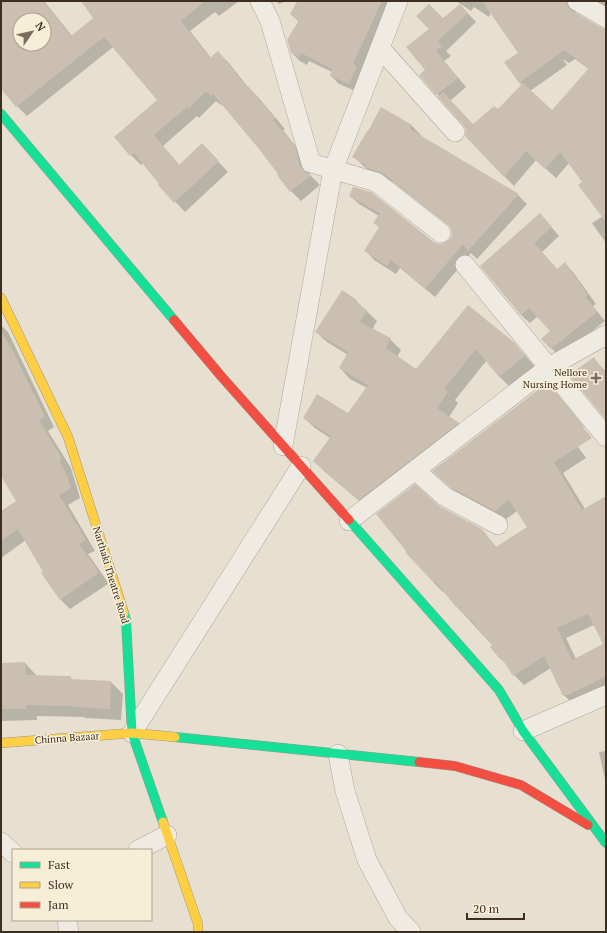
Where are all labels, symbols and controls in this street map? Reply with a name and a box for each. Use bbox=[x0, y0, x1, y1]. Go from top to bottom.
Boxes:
north arrow bbox=[12, 12, 52, 52]
text: N bbox=[32, 19, 49, 34]
place label: Nellore Nursing Home bbox=[523, 366, 587, 391]
marker: Nellore Nursing Home bbox=[590, 372, 602, 384]
street label: Narthaki Theatre Road bbox=[90, 525, 132, 626]
street label: Chinna Bazaar bbox=[34, 729, 100, 747]
legend bbox=[12, 849, 152, 921]
text: Fast bbox=[48, 857, 71, 872]
text: Slow bbox=[48, 877, 74, 892]
scale bar bbox=[467, 895, 524, 921]
text: Jam bbox=[48, 897, 69, 912]
text: 20 m bbox=[473, 901, 500, 916]

